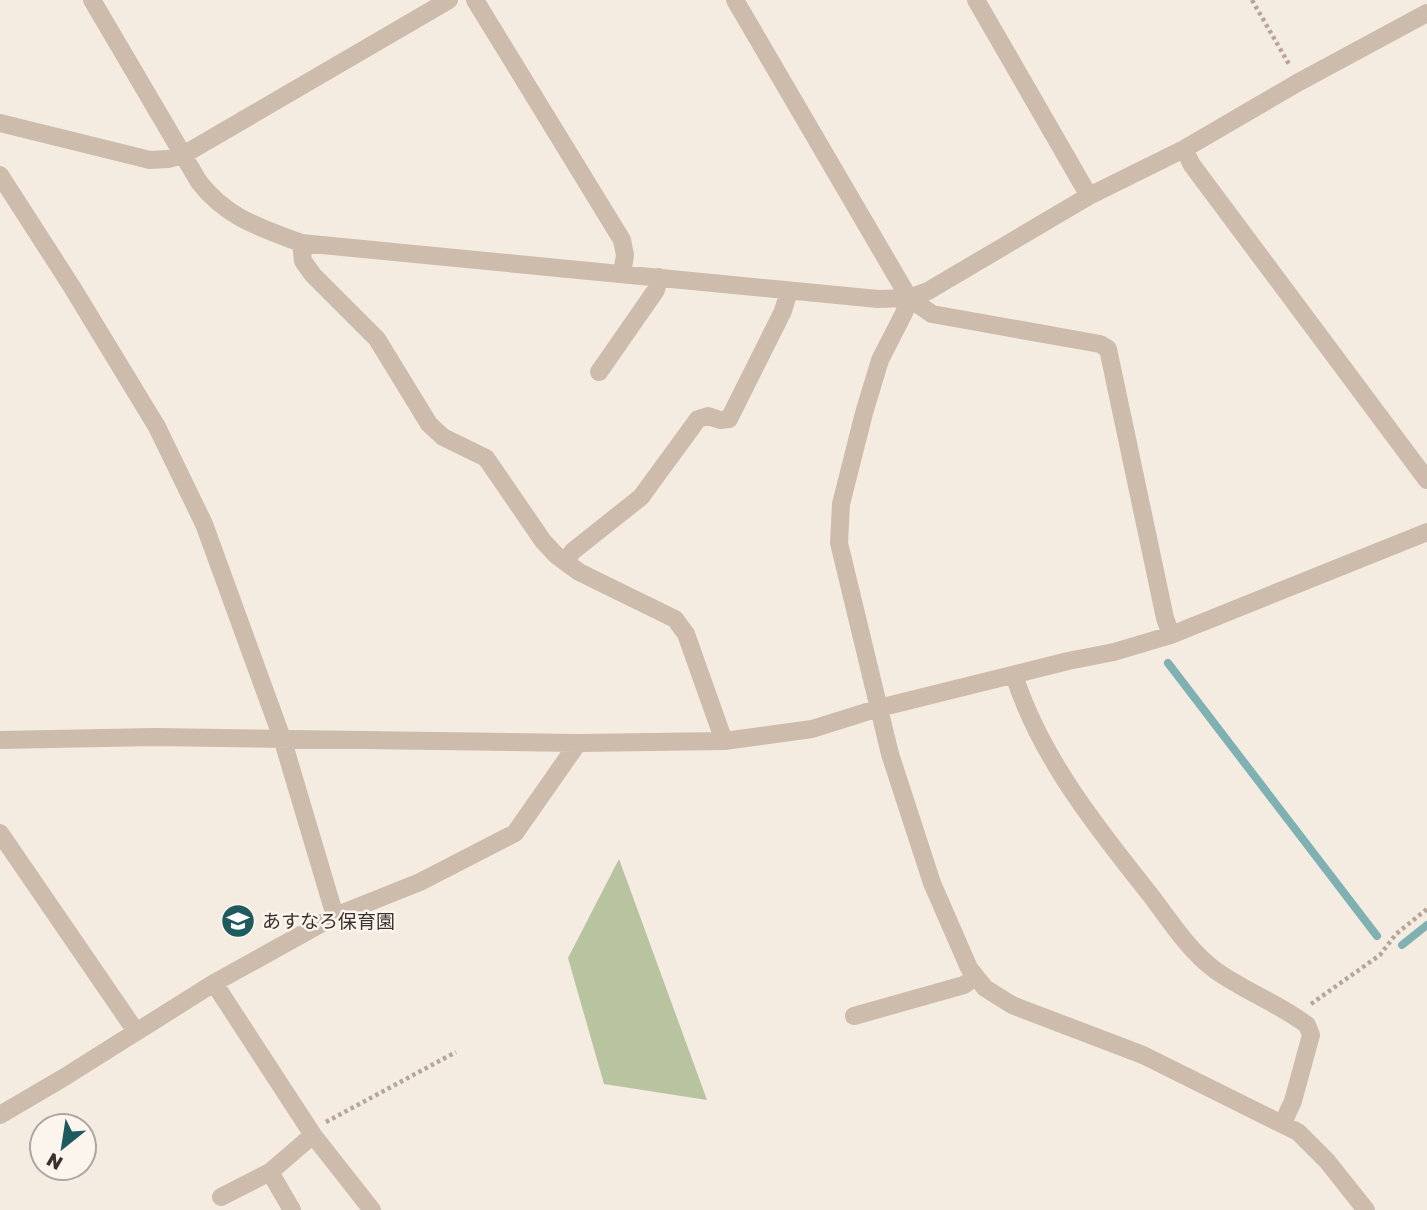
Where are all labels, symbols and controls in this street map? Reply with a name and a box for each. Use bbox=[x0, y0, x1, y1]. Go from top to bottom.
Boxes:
school or university icon: あすなろ保育園 bbox=[219, 902, 257, 940]
place label: あすなろ保育園 bbox=[262, 909, 395, 932]
north arrow bbox=[28, 1112, 98, 1182]
text: N bbox=[42, 1149, 66, 1176]

